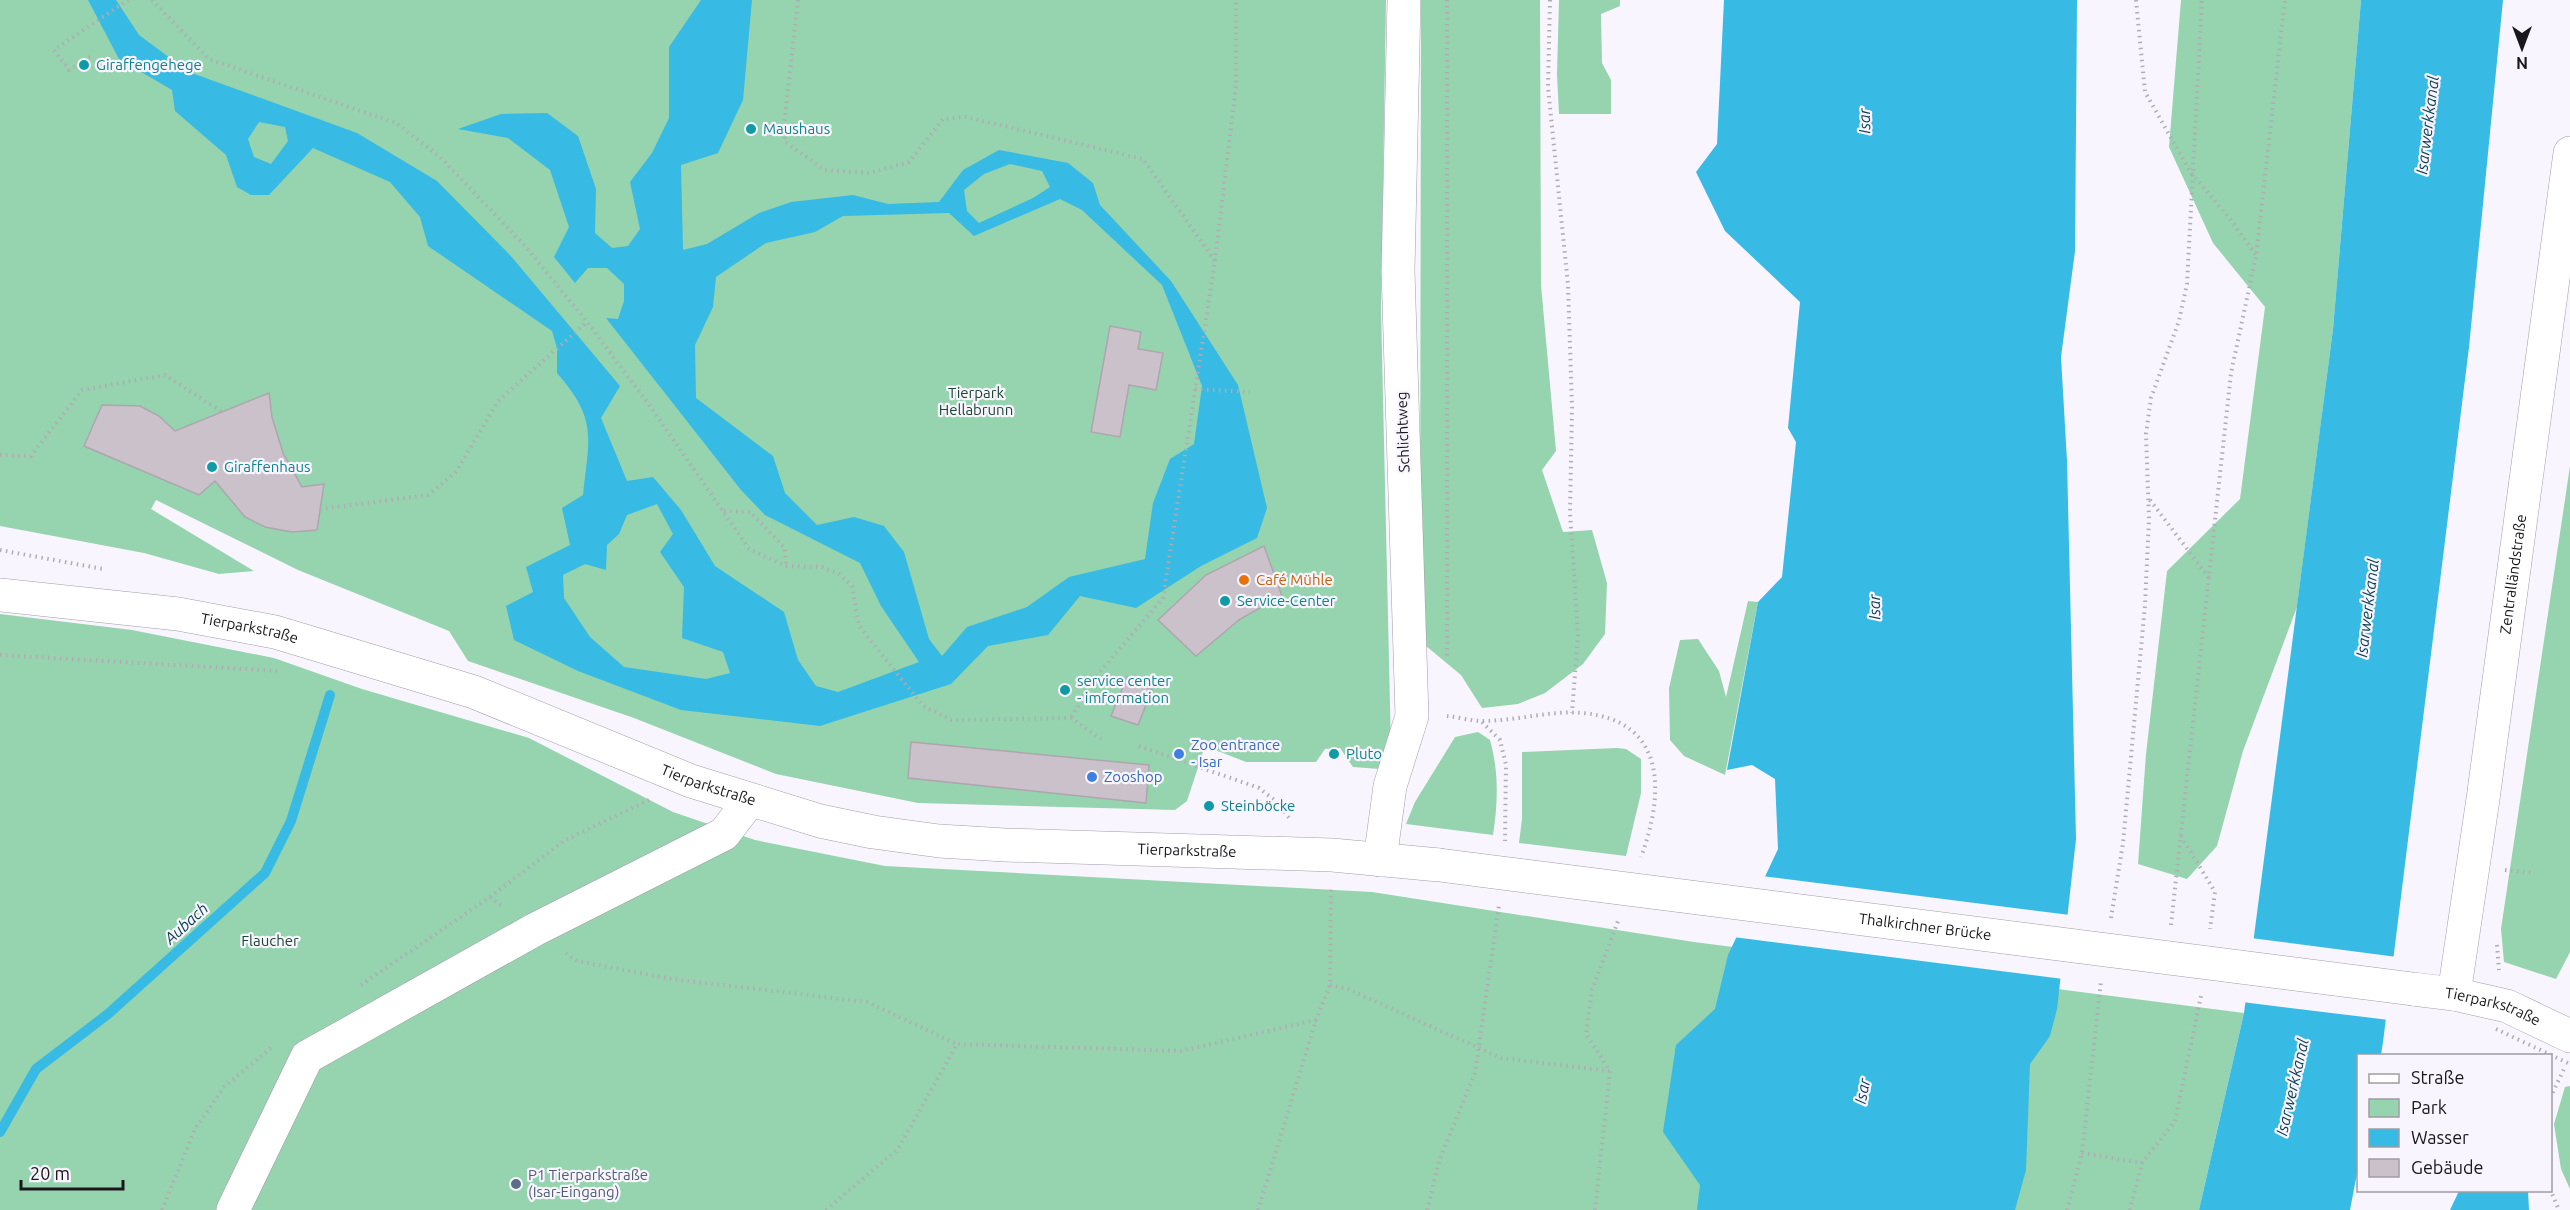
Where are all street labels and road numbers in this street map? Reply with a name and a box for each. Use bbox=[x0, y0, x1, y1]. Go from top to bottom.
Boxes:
street label: Schlichtweg bbox=[1393, 391, 1412, 473]
street label: Zentralländstraße bbox=[2496, 513, 2529, 635]
street label: Tierparkstraße bbox=[200, 609, 301, 647]
street label: Tierparkstraße bbox=[659, 761, 758, 809]
street label: Tierparkstraße bbox=[1137, 840, 1237, 860]
street label: Thalkirchner Brücke bbox=[1858, 910, 1992, 943]
street label: Tierparkstraße bbox=[2444, 984, 2543, 1029]

